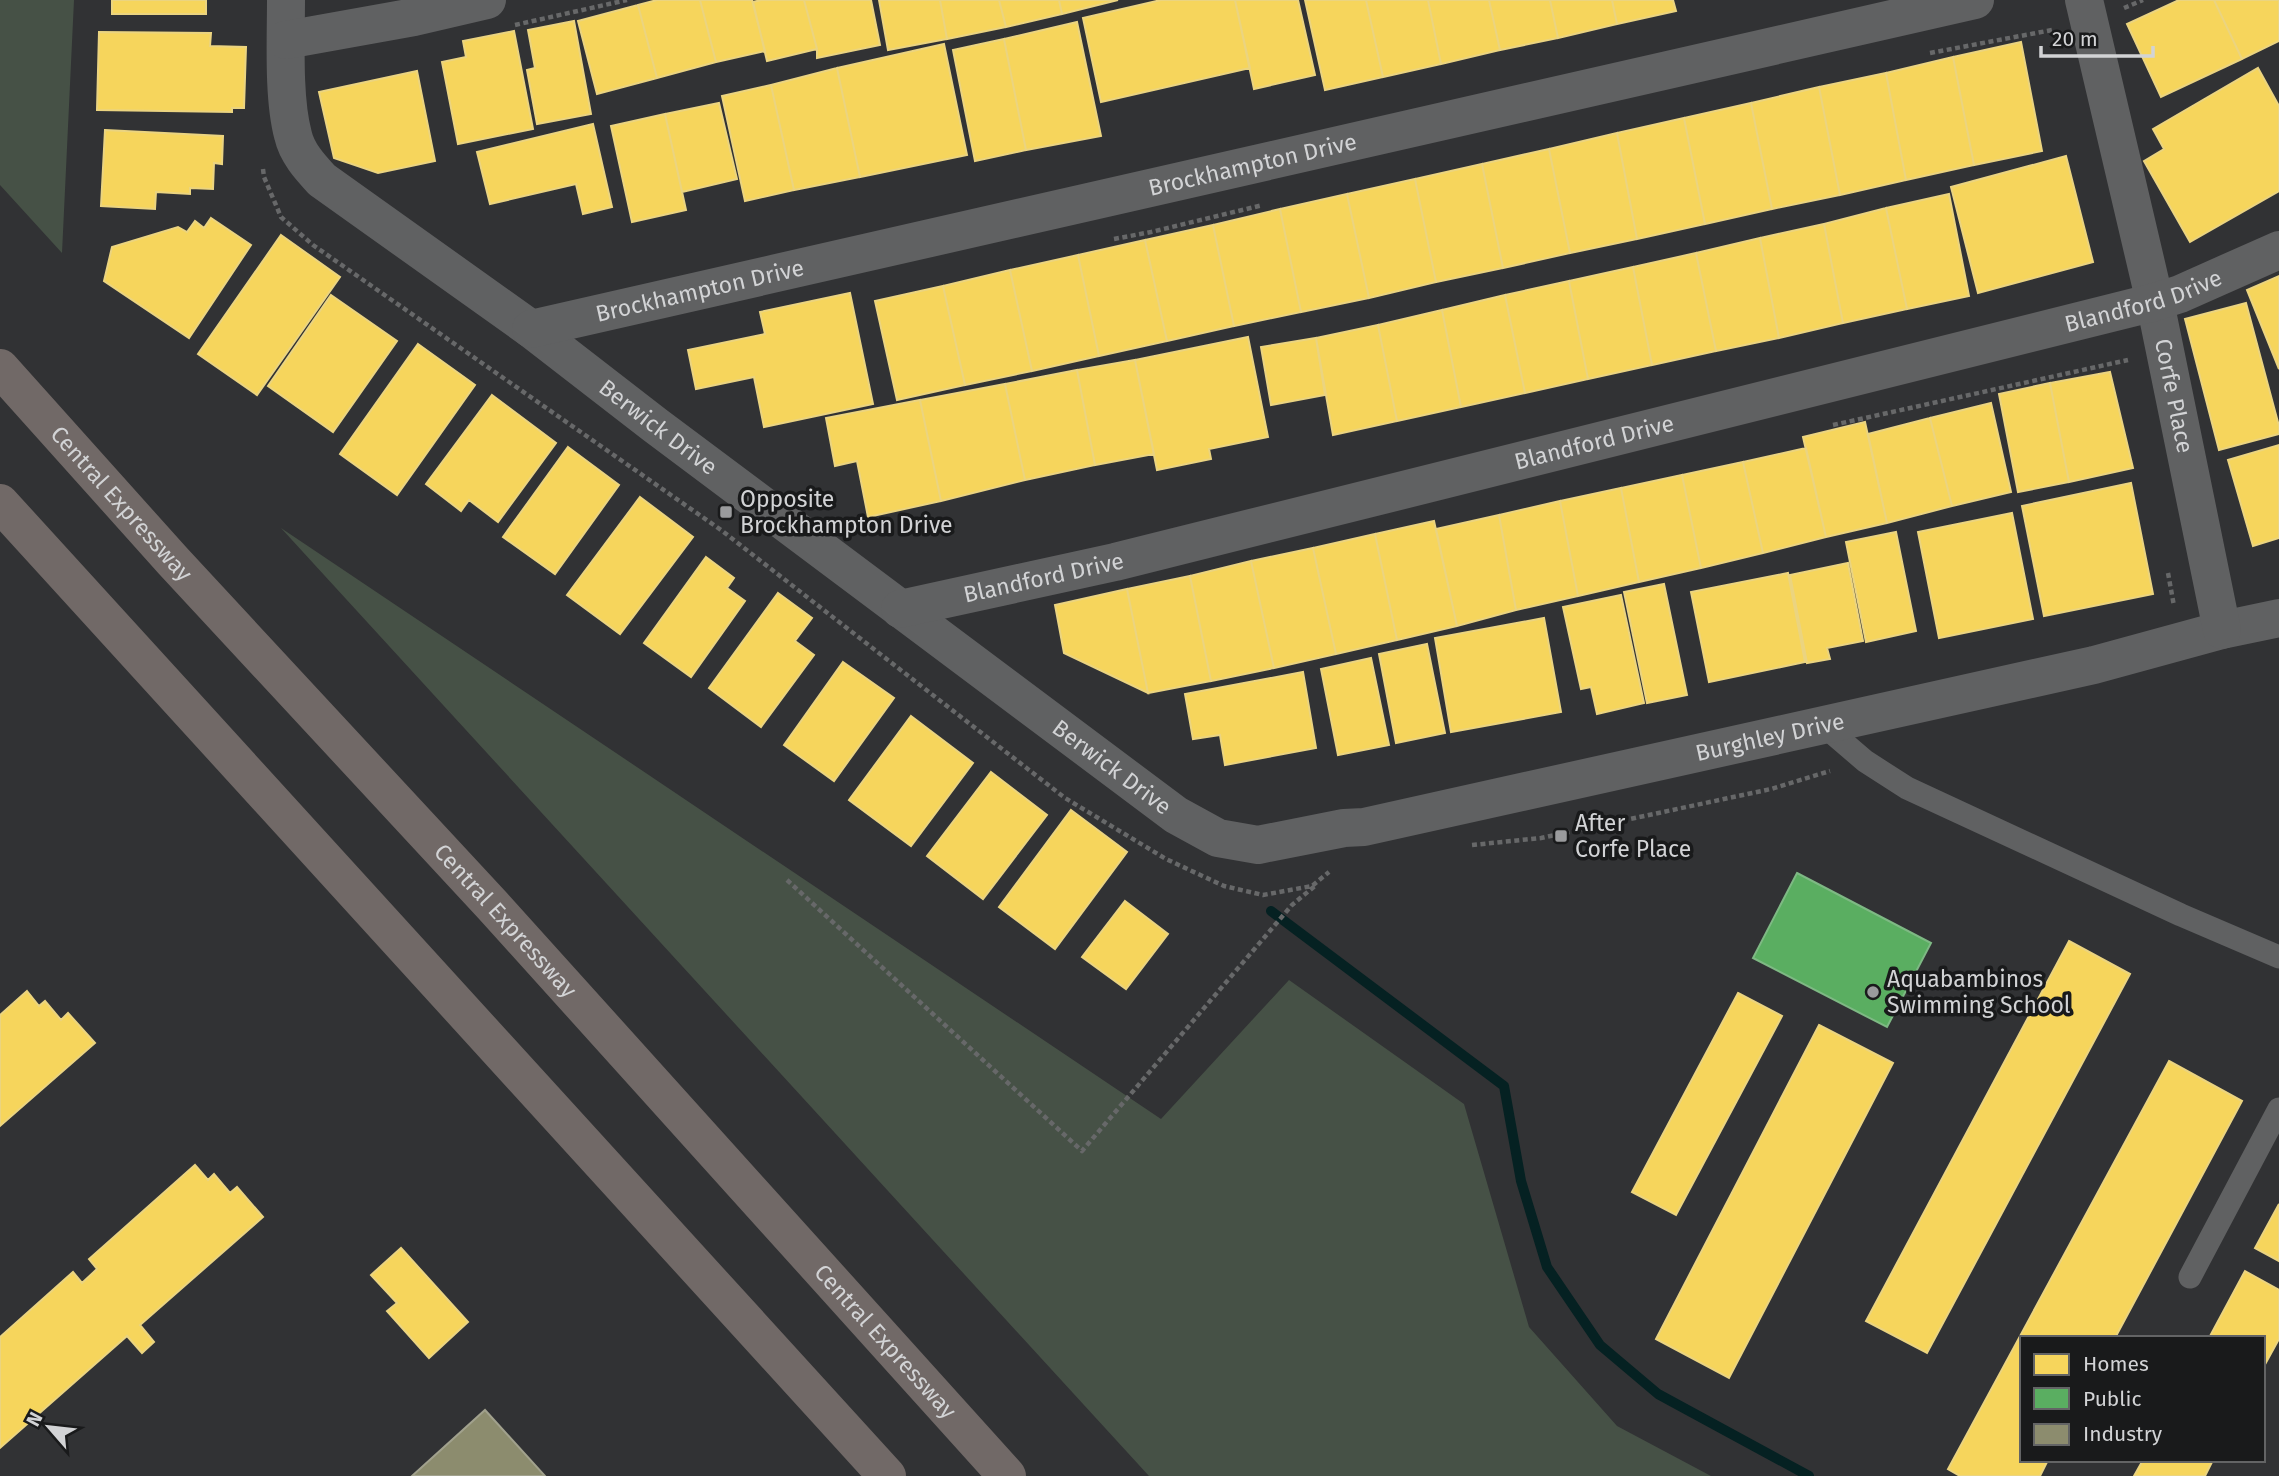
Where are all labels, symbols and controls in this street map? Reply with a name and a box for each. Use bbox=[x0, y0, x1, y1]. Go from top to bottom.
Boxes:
scale bar bbox=[2041, 14, 2153, 58]
text: 20 m bbox=[2052, 26, 2098, 52]
street label: Brockhampton Drive bbox=[1146, 127, 1359, 202]
street label: Brockhampton Drive bbox=[593, 253, 807, 328]
street label: Blandford Drive bbox=[2062, 263, 2226, 338]
street label: Corfe Place bbox=[2149, 336, 2200, 456]
street label: Berwick Drive bbox=[594, 373, 723, 481]
street label: Blandford Drive bbox=[1512, 409, 1677, 476]
street label: Central Expressway bbox=[45, 420, 199, 587]
place label: Opposite Brockhampton Drive bbox=[740, 485, 953, 539]
marker: Opposite Brockhampton Drive bbox=[718, 504, 734, 520]
street label: Blandford Drive bbox=[961, 546, 1127, 609]
street label: Burghley Drive bbox=[1693, 707, 1847, 767]
street label: Berwick Drive bbox=[1047, 714, 1177, 821]
place label: After Corfe Place bbox=[1575, 809, 1691, 863]
marker: After Corfe Place bbox=[1553, 828, 1569, 844]
street label: Central Expressway bbox=[428, 838, 583, 1004]
place label: Aquabambinos Swimming School bbox=[1887, 965, 2071, 1019]
marker: Aquabambinos Swimming School bbox=[1865, 984, 1881, 1000]
street label: Central Expressway bbox=[809, 1258, 963, 1425]
legend bbox=[2020, 1336, 2265, 1462]
text: Homes bbox=[2083, 1351, 2149, 1377]
text: Public bbox=[2083, 1386, 2141, 1412]
north arrow bbox=[14, 1392, 84, 1462]
text: N bbox=[21, 1408, 48, 1430]
text: Industry bbox=[2083, 1421, 2163, 1447]

